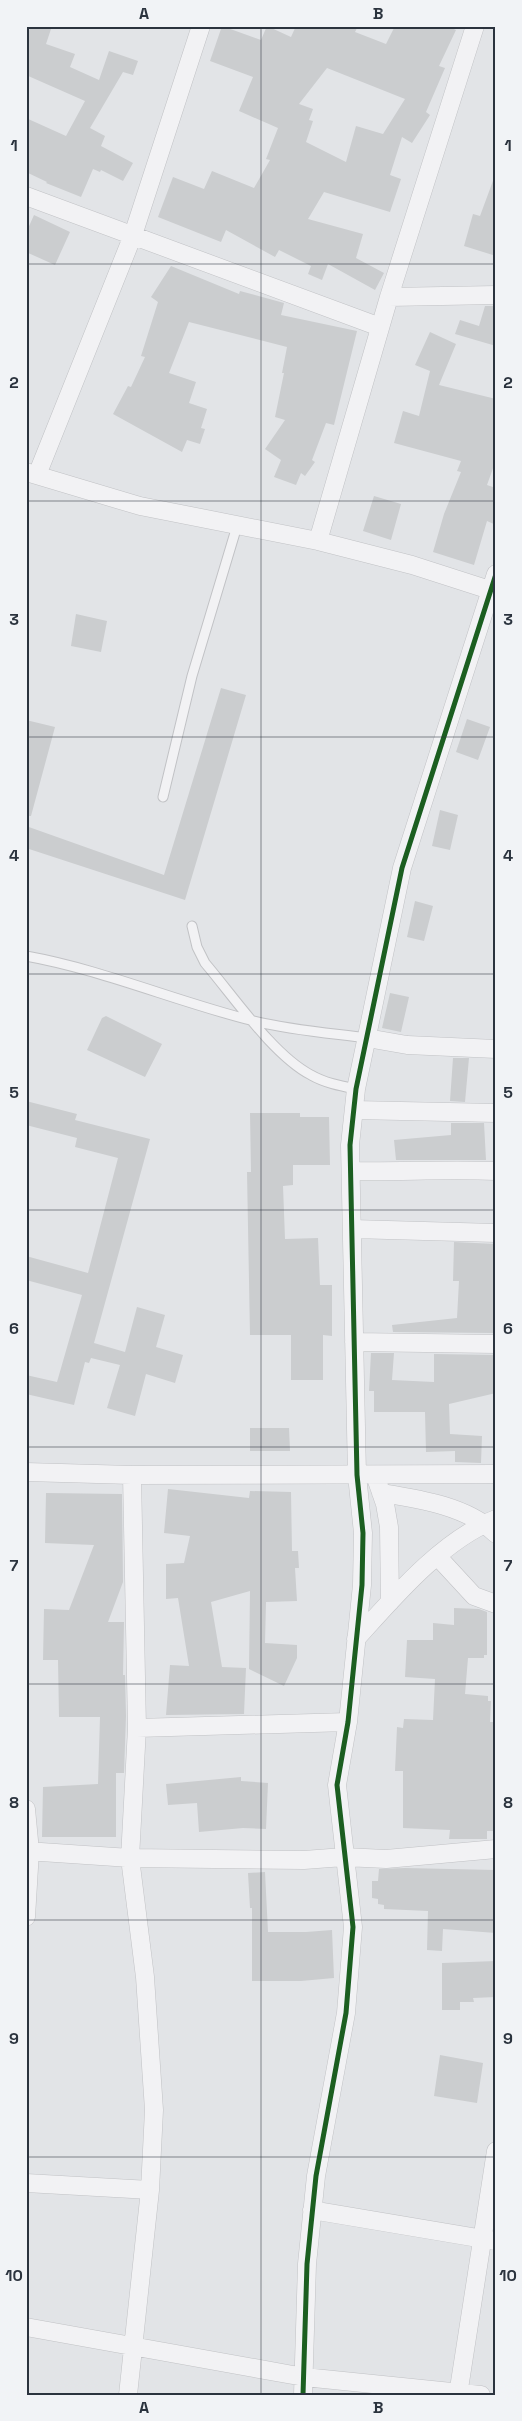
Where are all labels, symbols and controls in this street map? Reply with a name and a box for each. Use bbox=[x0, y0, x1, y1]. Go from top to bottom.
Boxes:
text: A bbox=[139, 3, 149, 24]
text: B bbox=[373, 3, 383, 24]
text: 1 bbox=[10, 135, 18, 156]
text: 1 bbox=[504, 135, 512, 156]
text: 2 bbox=[9, 372, 19, 393]
text: 2 bbox=[503, 372, 513, 393]
text: 3 bbox=[9, 609, 19, 630]
text: 3 bbox=[503, 609, 513, 630]
text: 4 bbox=[9, 845, 19, 866]
text: 4 bbox=[503, 845, 513, 866]
text: 5 bbox=[9, 1082, 19, 1103]
text: 5 bbox=[503, 1082, 513, 1103]
text: 6 bbox=[9, 1318, 19, 1339]
text: 6 bbox=[503, 1318, 513, 1339]
text: 7 bbox=[10, 1555, 19, 1576]
text: 7 bbox=[504, 1555, 513, 1576]
text: 8 bbox=[9, 1792, 19, 1813]
text: 8 bbox=[503, 1792, 513, 1813]
text: 9 bbox=[9, 2028, 19, 2049]
text: 9 bbox=[503, 2028, 513, 2049]
text: 10 bbox=[5, 2265, 23, 2286]
text: 10 bbox=[499, 2265, 517, 2286]
text: A bbox=[139, 2397, 149, 2418]
text: B bbox=[373, 2397, 383, 2418]

